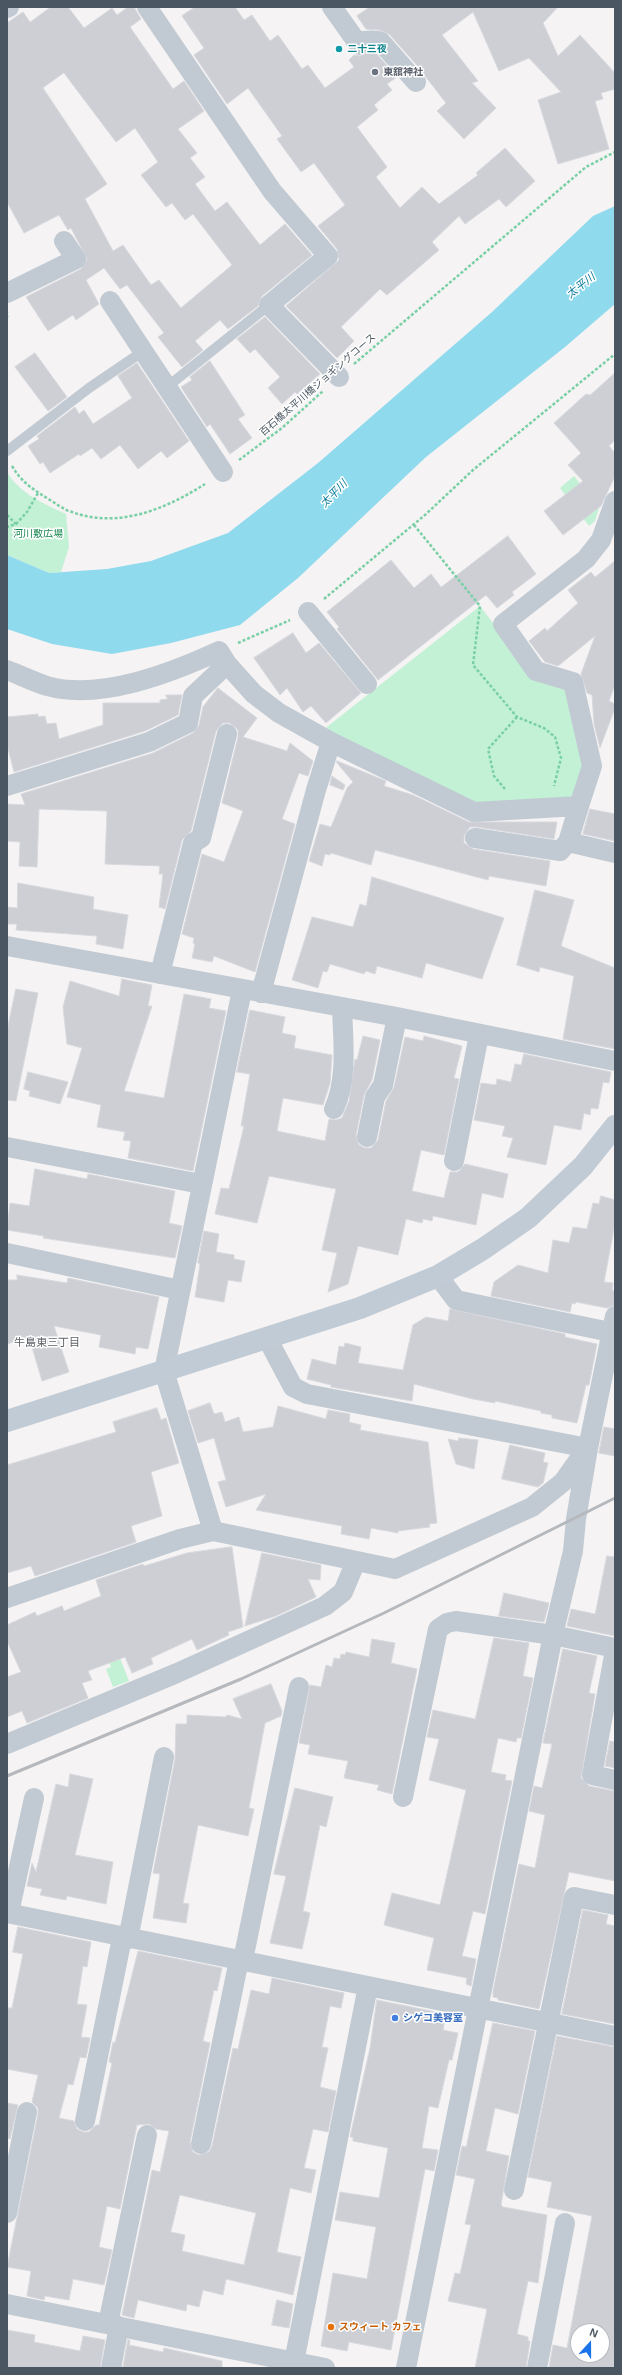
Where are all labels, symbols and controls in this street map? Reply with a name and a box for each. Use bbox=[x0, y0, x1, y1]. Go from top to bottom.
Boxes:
place label: 二十三夜 bbox=[347, 43, 387, 55]
marker: 二十三夜 bbox=[334, 44, 344, 54]
place label: 東舘神社 bbox=[383, 66, 423, 78]
marker: 東舘神社 bbox=[370, 67, 380, 77]
water label: 太平川 bbox=[564, 270, 598, 302]
street label: 百石橋太平川橋ジョギングコース bbox=[257, 331, 379, 439]
water label: 太平川 bbox=[318, 478, 350, 510]
park label: 河川敷広場 bbox=[13, 528, 63, 540]
district label: 牛島東三丁目 bbox=[14, 1336, 80, 1350]
place label: シゲコ美容室 bbox=[403, 2012, 463, 2024]
marker: シゲコ美容室 bbox=[390, 2013, 400, 2023]
place label: スウィート カフェ bbox=[339, 2321, 422, 2333]
marker: スウィート カフェ bbox=[326, 2322, 336, 2332]
north arrow bbox=[570, 2323, 610, 2363]
text: N bbox=[588, 2326, 600, 2340]

